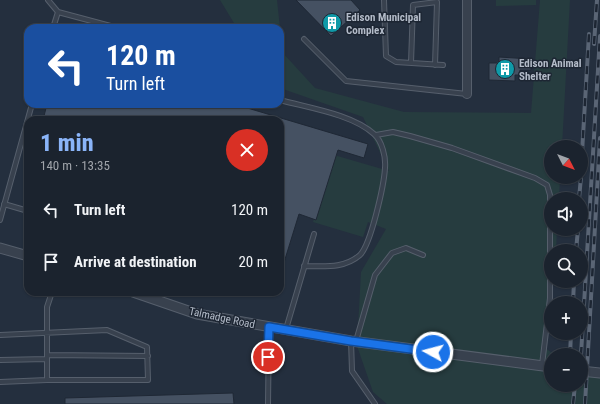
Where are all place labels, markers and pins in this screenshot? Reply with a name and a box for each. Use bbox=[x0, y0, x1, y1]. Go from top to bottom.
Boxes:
place label: Edison Municipal Complex bbox=[346, 11, 421, 37]
building icon: Edison Municipal Complex bbox=[321, 12, 343, 34]
place label: Edison Animal Shelter bbox=[519, 57, 582, 83]
building icon: Edison Animal Shelter bbox=[494, 58, 516, 80]
pin bbox=[251, 340, 285, 374]

